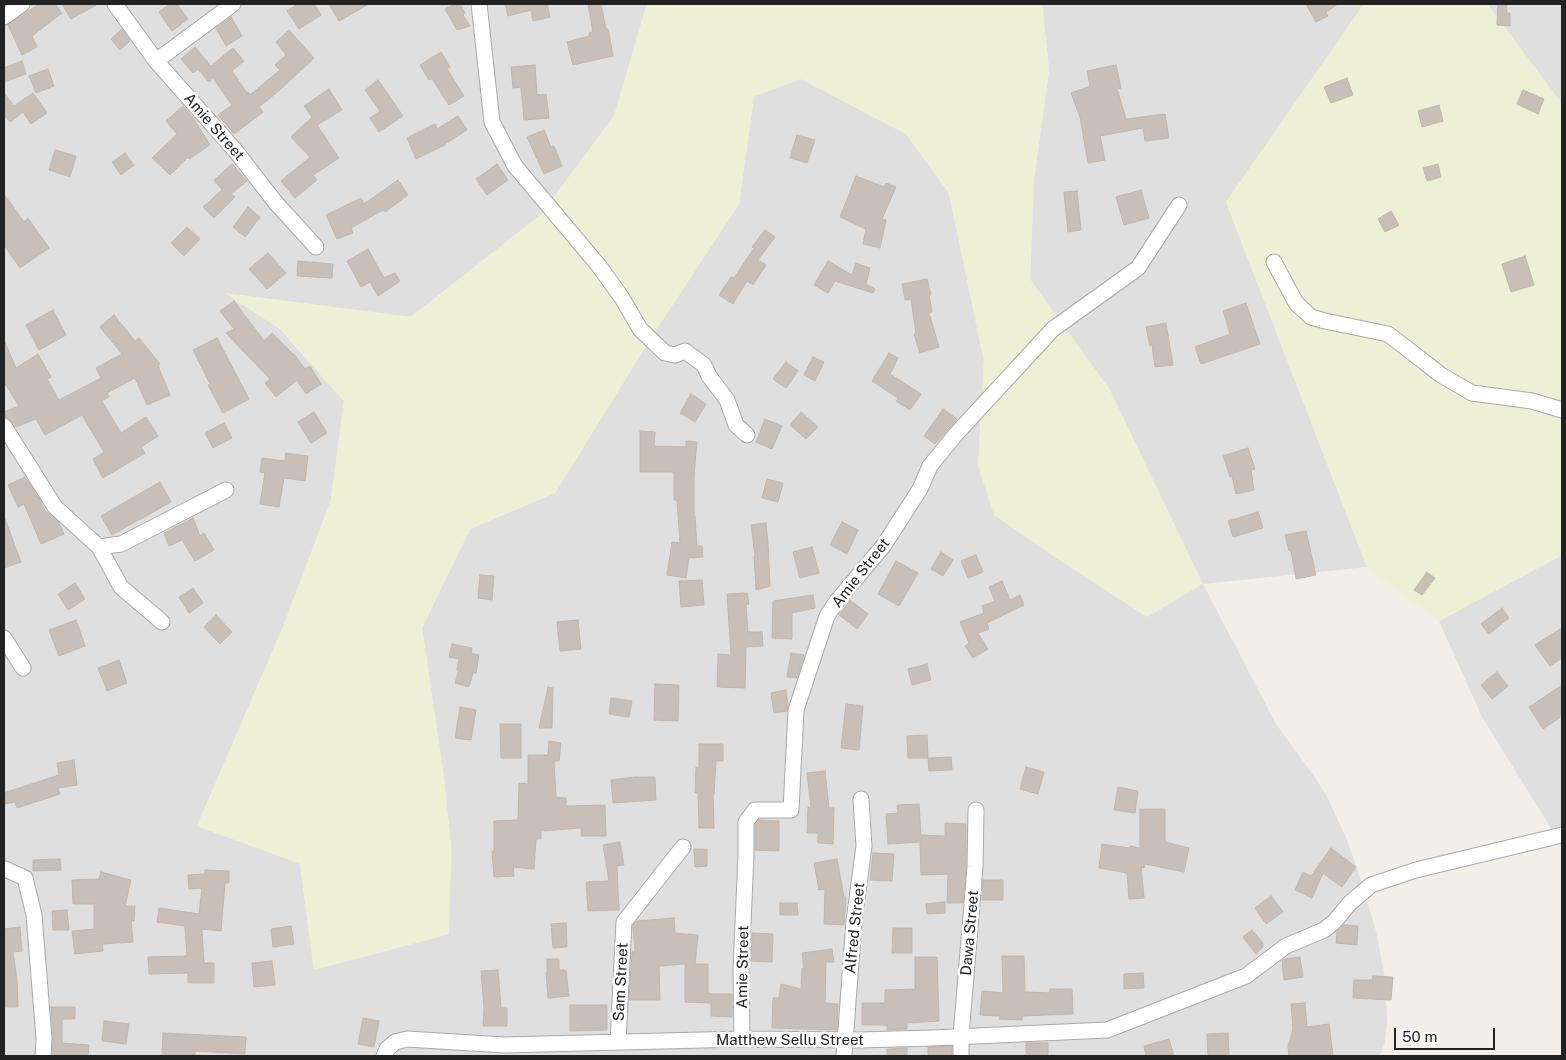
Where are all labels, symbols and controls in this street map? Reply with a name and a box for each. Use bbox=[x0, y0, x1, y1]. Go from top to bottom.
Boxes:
street label: Amie Street bbox=[180, 90, 248, 164]
street label: Amie Street bbox=[828, 535, 894, 611]
street label: Alfred Street bbox=[841, 882, 869, 974]
street label: Dawa Street bbox=[957, 890, 983, 976]
street label: Amie Street bbox=[733, 925, 753, 1009]
street label: Sam Street bbox=[610, 942, 632, 1022]
scale bar bbox=[1396, 1018, 1497, 1050]
text: 50 m bbox=[1402, 1028, 1437, 1045]
street label: Matthew Sellu Street bbox=[716, 1031, 864, 1049]

